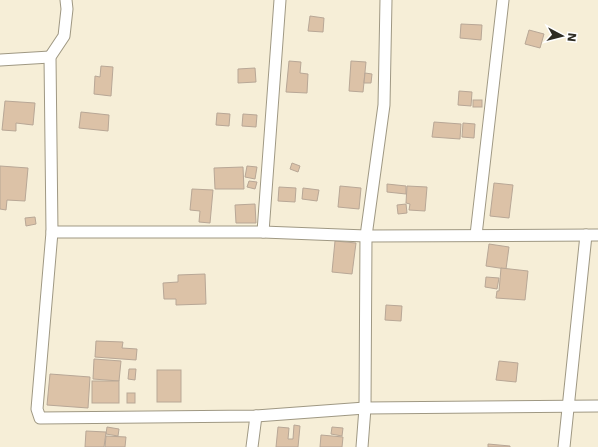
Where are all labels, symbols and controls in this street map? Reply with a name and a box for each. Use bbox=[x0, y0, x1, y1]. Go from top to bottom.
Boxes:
north arrow bbox=[542, 16, 582, 56]
text: N bbox=[564, 32, 578, 43]

